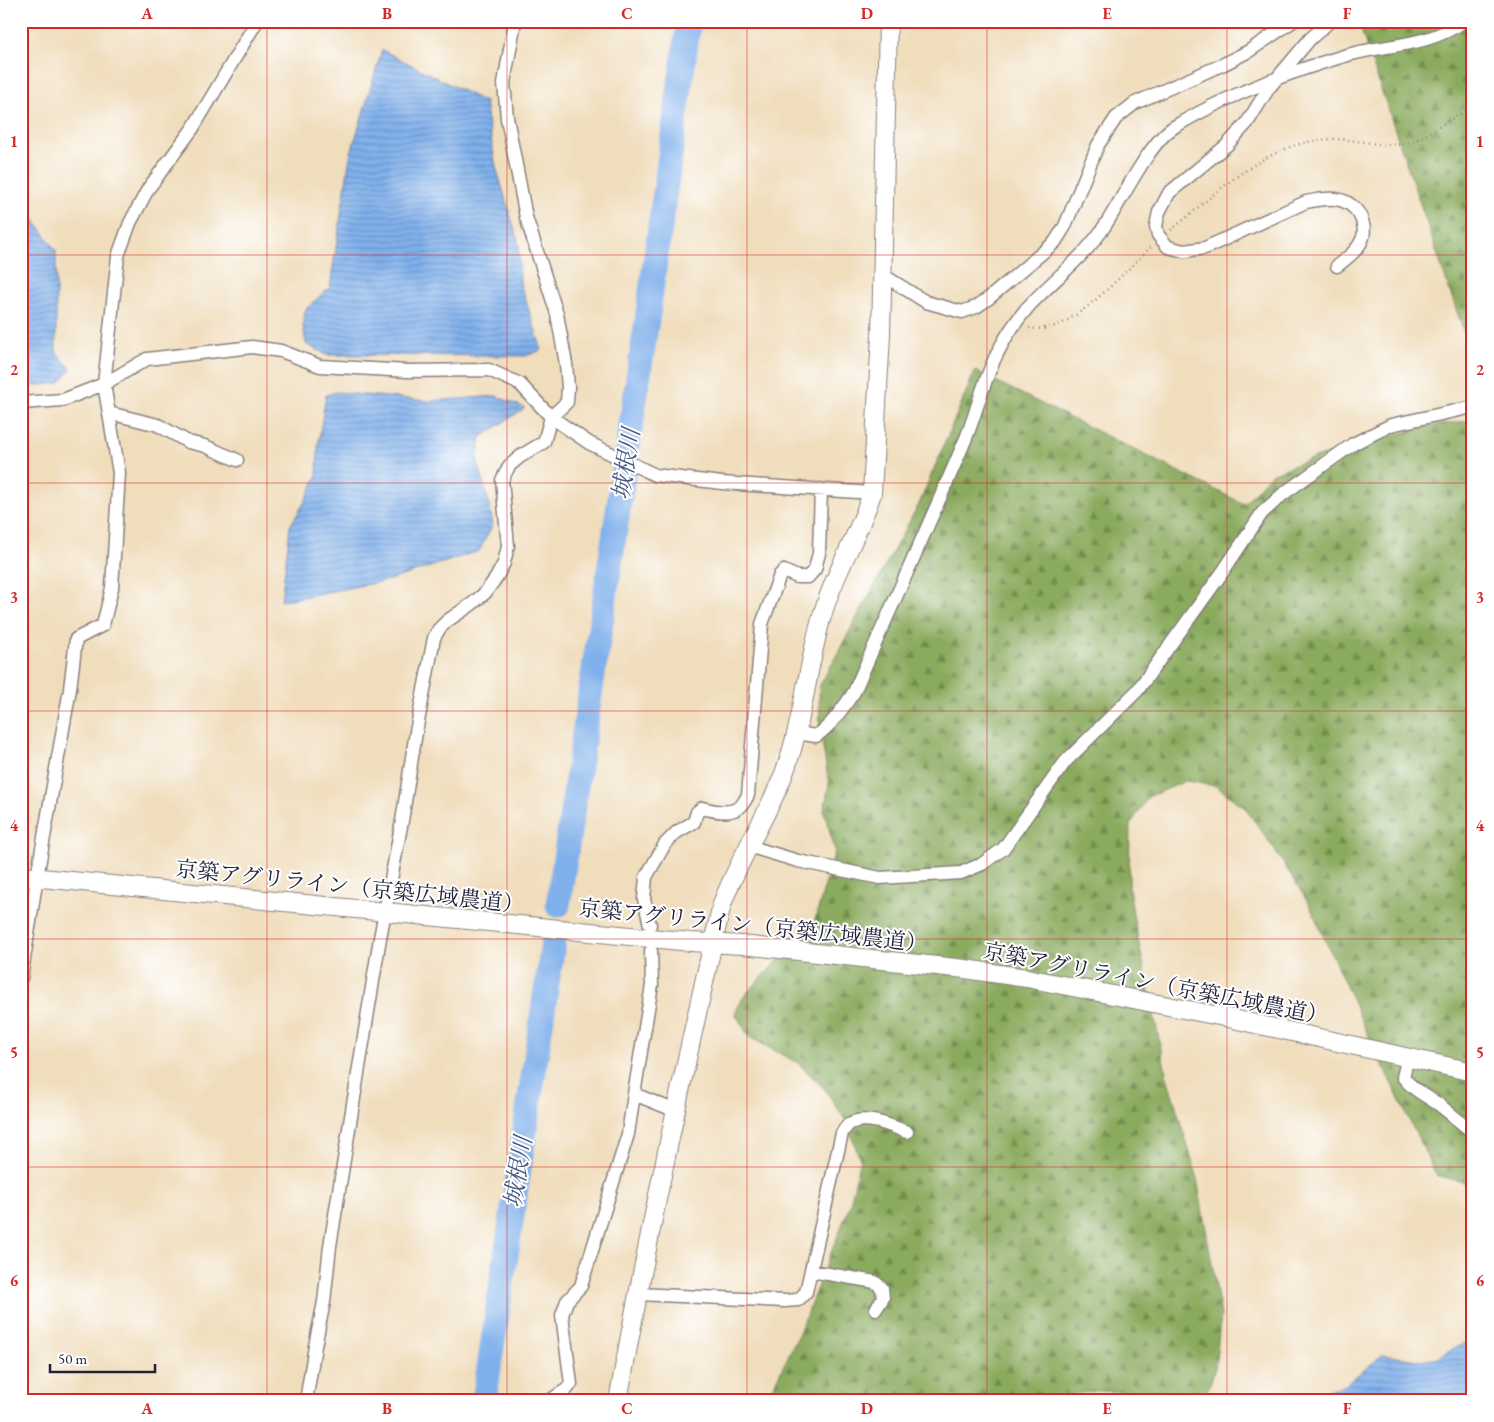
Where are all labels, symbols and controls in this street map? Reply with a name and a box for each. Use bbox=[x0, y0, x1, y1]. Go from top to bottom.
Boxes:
text: A bbox=[140, 3, 153, 24]
text: B bbox=[382, 3, 392, 24]
text: C bbox=[621, 3, 633, 24]
text: D bbox=[861, 3, 873, 24]
text: E bbox=[1102, 3, 1112, 24]
text: F bbox=[1343, 3, 1352, 24]
text: 1 bbox=[10, 131, 18, 152]
text: 1 bbox=[1476, 131, 1484, 152]
text: 2 bbox=[10, 359, 19, 380]
text: 2 bbox=[1476, 359, 1485, 380]
water label: 城根川 bbox=[605, 423, 647, 502]
text: 3 bbox=[10, 587, 18, 608]
text: 3 bbox=[1476, 587, 1484, 608]
text: 4 bbox=[10, 815, 19, 836]
text: 4 bbox=[1476, 815, 1485, 836]
street label: 京築アグリライン（京築広域農道） bbox=[174, 854, 526, 919]
street label: 京築アグリライン（京築広域農道） bbox=[577, 893, 929, 958]
street label: 京築アグリライン（京築広域農道） bbox=[981, 936, 1331, 1031]
text: 5 bbox=[10, 1042, 18, 1063]
text: 5 bbox=[1476, 1042, 1484, 1063]
water label: 城根川 bbox=[497, 1131, 539, 1210]
text: 6 bbox=[10, 1270, 19, 1291]
text: 6 bbox=[1476, 1270, 1485, 1291]
scale bar bbox=[50, 1342, 155, 1374]
text: 50 m bbox=[58, 1349, 87, 1368]
text: A bbox=[140, 1398, 153, 1419]
text: B bbox=[382, 1398, 392, 1419]
text: C bbox=[621, 1398, 633, 1419]
text: D bbox=[861, 1398, 873, 1419]
text: E bbox=[1102, 1398, 1112, 1419]
text: F bbox=[1343, 1398, 1352, 1419]

